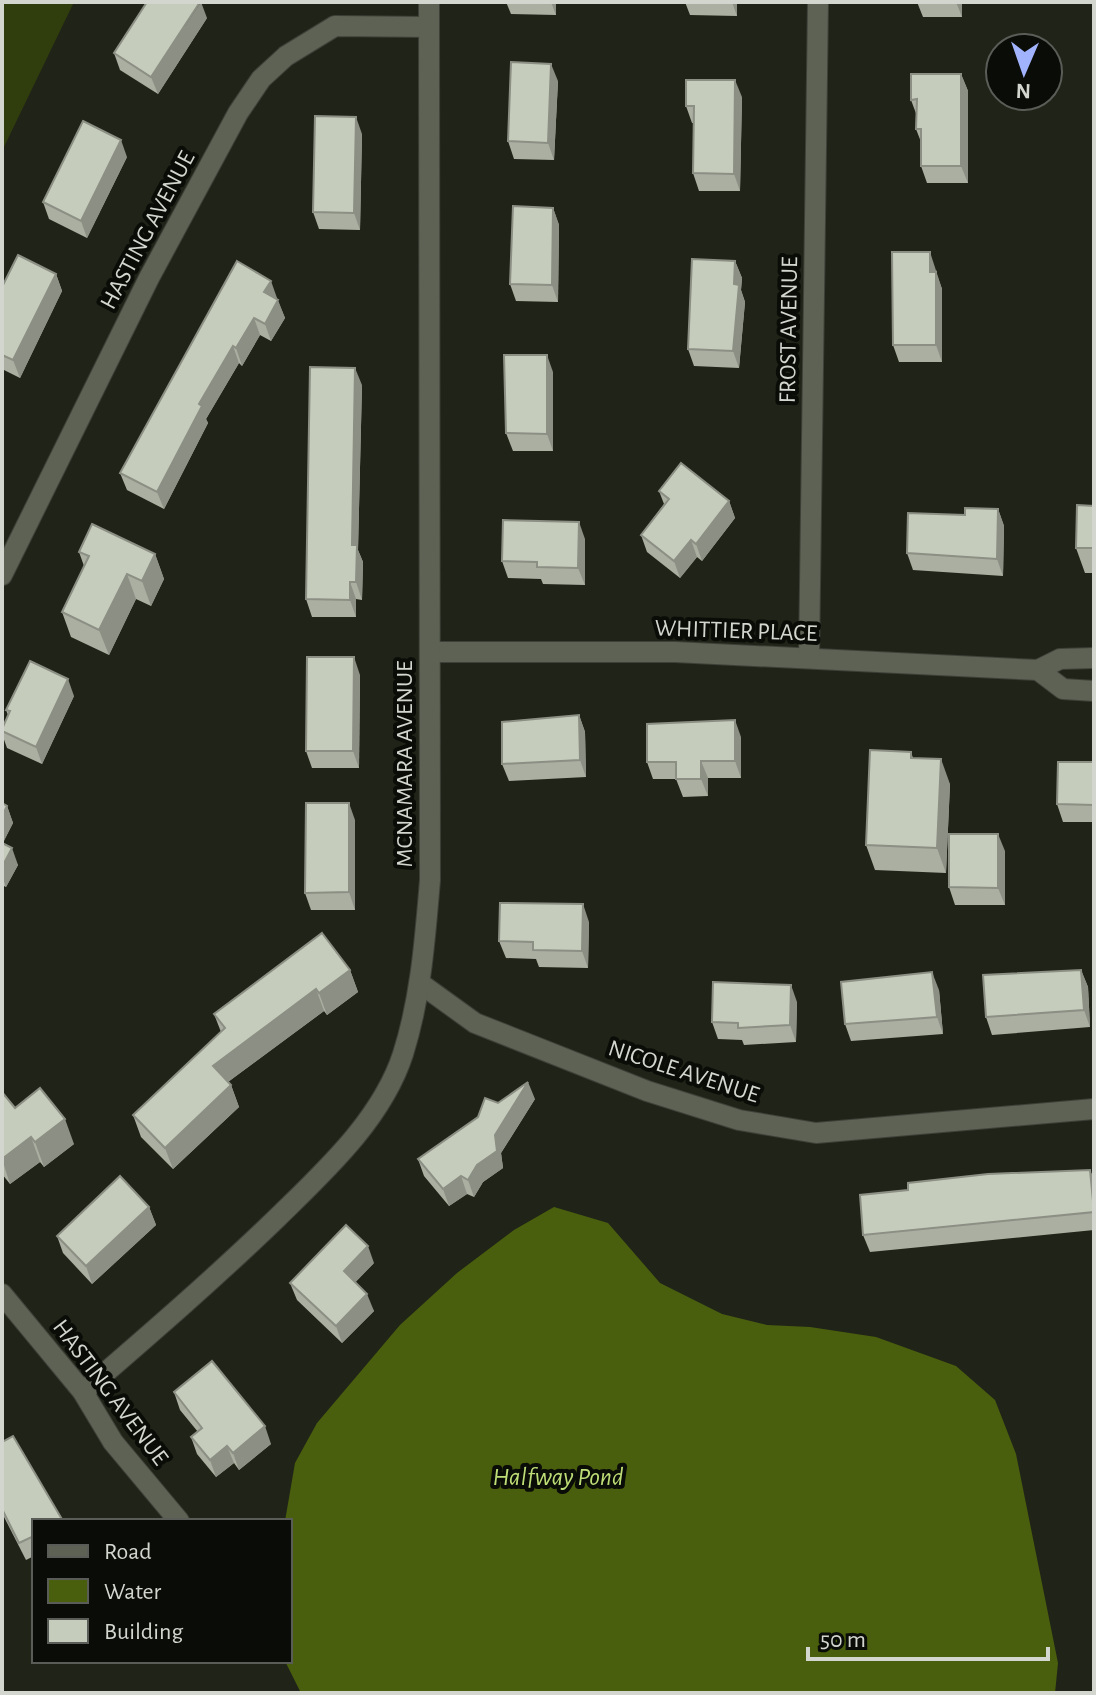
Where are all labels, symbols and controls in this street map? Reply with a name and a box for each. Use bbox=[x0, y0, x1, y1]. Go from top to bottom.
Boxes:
north arrow bbox=[984, 32, 1064, 112]
text: N bbox=[1015, 80, 1031, 102]
street label: HASTING AVENUE bbox=[96, 147, 200, 313]
street label: FROST AVENUE bbox=[776, 256, 802, 404]
street label: WHITTIER PLACE bbox=[654, 616, 818, 646]
street label: MCNAMARA AVENUE bbox=[393, 660, 417, 868]
street label: NICOLE AVENUE bbox=[605, 1036, 762, 1108]
street label: HASTING AVENUE bbox=[48, 1315, 173, 1470]
water label: Halfway Pond bbox=[493, 1464, 624, 1490]
legend bbox=[32, 1519, 292, 1663]
text: Road bbox=[104, 1540, 152, 1564]
text: Water bbox=[104, 1580, 162, 1604]
scale bar bbox=[808, 1611, 1048, 1661]
text: Building bbox=[104, 1620, 183, 1644]
text: 50 m bbox=[820, 1628, 866, 1652]

